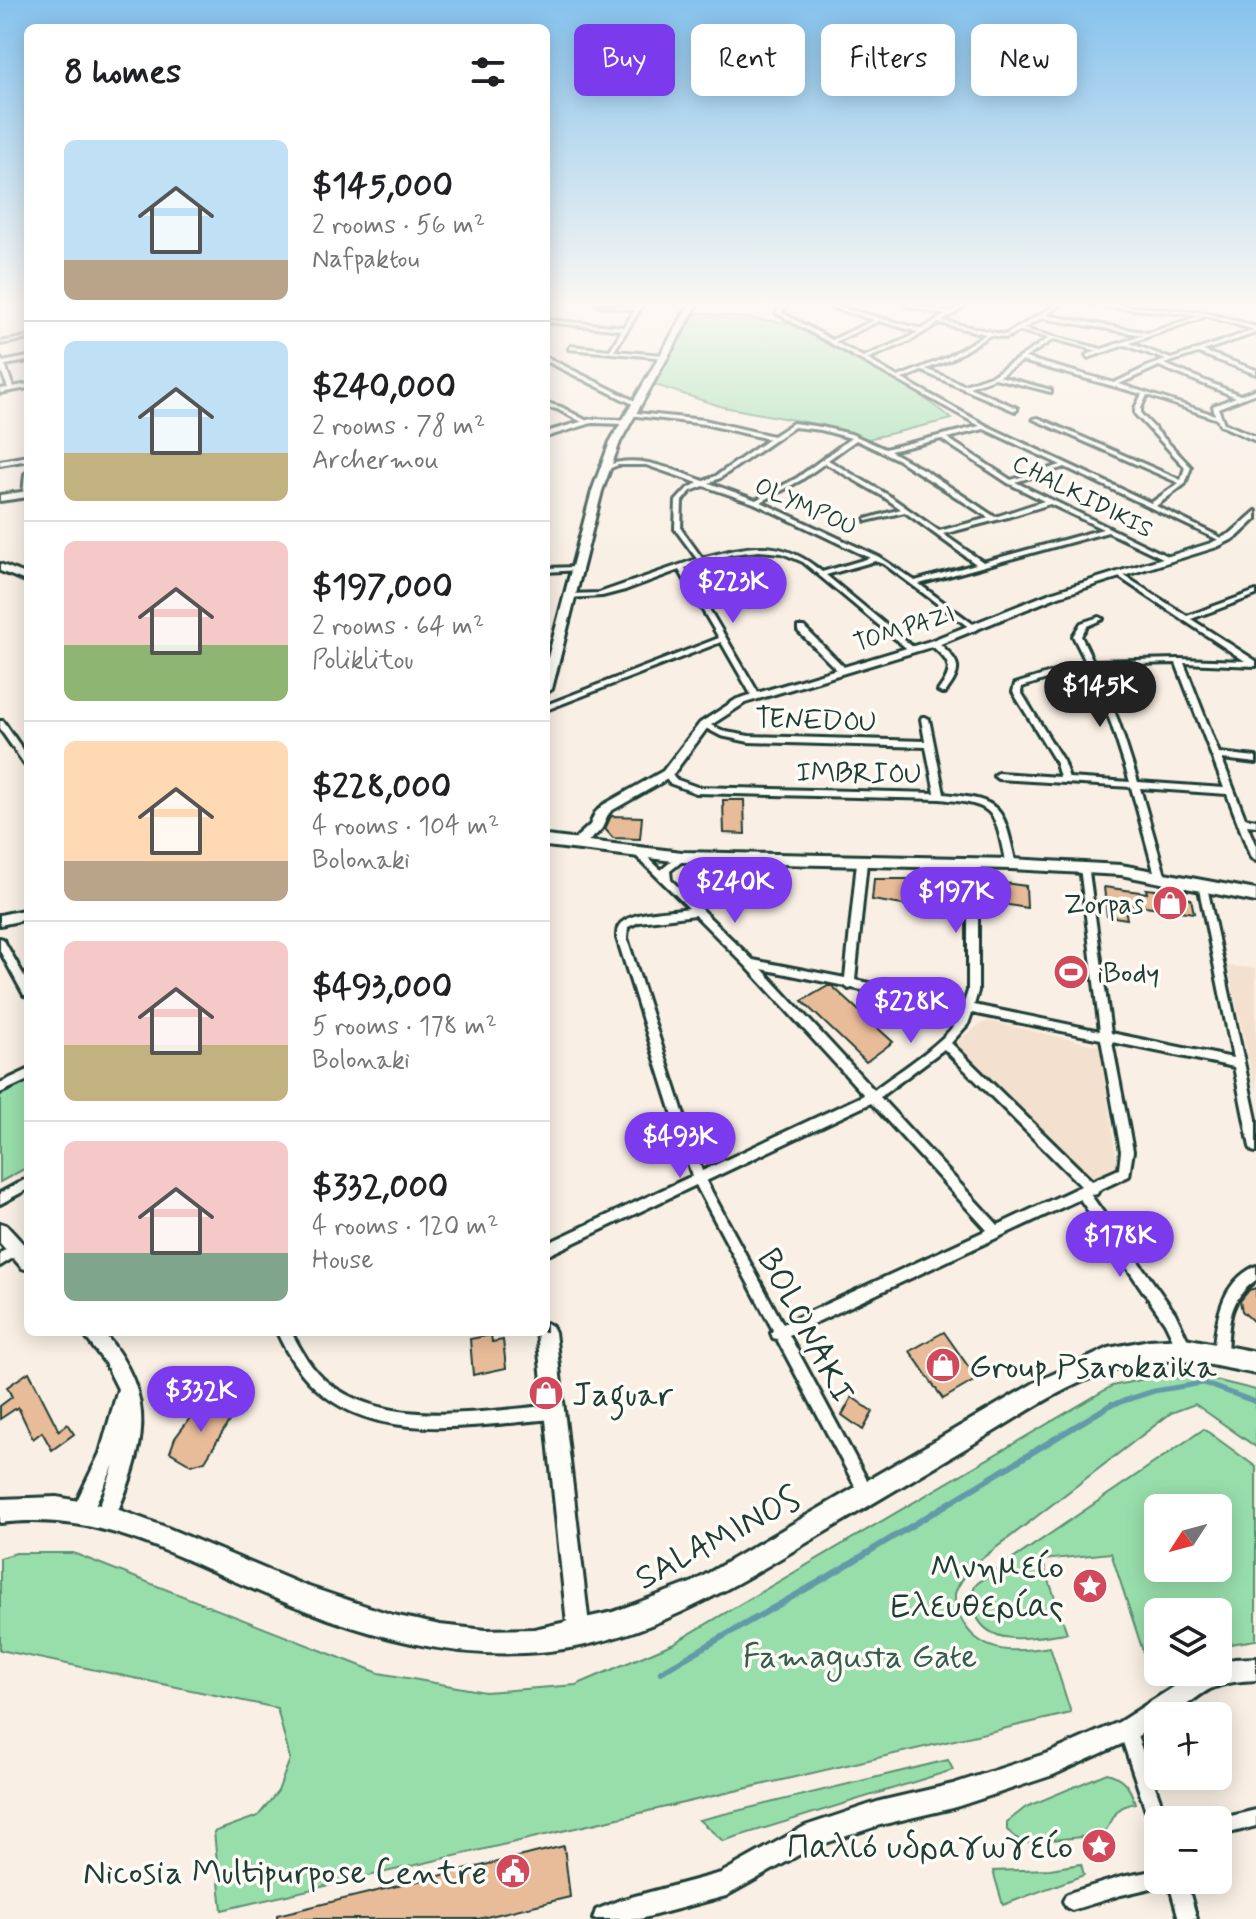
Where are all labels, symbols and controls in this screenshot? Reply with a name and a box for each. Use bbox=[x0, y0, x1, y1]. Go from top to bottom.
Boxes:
chip: Buy bbox=[574, 24, 675, 96]
chip: Rent bbox=[691, 24, 805, 96]
chip: Filters bbox=[821, 24, 955, 96]
chip: New bbox=[971, 24, 1077, 96]
text: 8 homes bbox=[64, 50, 181, 95]
icon: filters bbox=[466, 50, 510, 94]
text: $145,000 bbox=[312, 164, 453, 209]
icon: home bbox=[128, 172, 224, 268]
text: 2 rooms · 56 m² bbox=[312, 209, 485, 243]
text: Nafpaktou bbox=[312, 243, 419, 277]
text: $240,000 bbox=[312, 365, 456, 410]
icon: home bbox=[128, 373, 224, 469]
text: 2 rooms · 78 m² bbox=[312, 410, 485, 444]
text: Archermou bbox=[312, 444, 439, 478]
street label: CHALKIDIKIS bbox=[1007, 449, 1158, 546]
street label: OLYMPOU bbox=[750, 471, 861, 544]
pin: $223K bbox=[677, 557, 789, 625]
text: $197,000 bbox=[312, 565, 453, 610]
text: $223K bbox=[698, 566, 768, 600]
icon: home bbox=[128, 573, 224, 669]
street label: TOMPAZI bbox=[850, 599, 959, 659]
text: 2 rooms · 64 m² bbox=[312, 610, 484, 644]
text: Poliklitou bbox=[312, 644, 414, 678]
pin: $145K bbox=[1044, 661, 1156, 729]
text: $145K bbox=[1062, 670, 1138, 704]
street label: TENEDOU bbox=[754, 701, 877, 742]
street label: IMBRIOU bbox=[796, 755, 922, 794]
text: $228,000 bbox=[312, 765, 451, 810]
icon: home bbox=[128, 773, 224, 869]
text: 4 rooms · 104 m² bbox=[312, 810, 499, 844]
text: Bolonaki bbox=[312, 844, 410, 878]
pin: $240K bbox=[679, 857, 791, 925]
text: $240K bbox=[696, 866, 774, 900]
pin: $197K bbox=[900, 867, 1012, 935]
text: $197K bbox=[918, 876, 994, 910]
shop icon: Zorpas bbox=[1151, 884, 1189, 922]
place label: Zorpas bbox=[1063, 887, 1144, 924]
sports icon: iBody bbox=[1052, 953, 1090, 991]
place label: iBody bbox=[1097, 956, 1159, 993]
text: $493,000 bbox=[312, 965, 452, 1010]
icon: home bbox=[128, 973, 224, 1069]
pin: $228K bbox=[855, 977, 967, 1045]
text: $228K bbox=[874, 986, 948, 1020]
text: 5 rooms · 178 m² bbox=[312, 1010, 497, 1044]
text: Bolonaki bbox=[312, 1044, 410, 1078]
pin: $493K bbox=[624, 1112, 736, 1180]
text: $493K bbox=[643, 1121, 717, 1155]
text: $332,000 bbox=[312, 1165, 448, 1210]
icon: home bbox=[128, 1173, 224, 1269]
text: 4 rooms · 120 m² bbox=[312, 1210, 499, 1244]
pin: $178K bbox=[1064, 1211, 1176, 1279]
text: $178K bbox=[1084, 1220, 1156, 1254]
street label: BOLONAKI bbox=[745, 1241, 864, 1411]
text: House bbox=[312, 1244, 373, 1278]
place label: Group Psarokaika bbox=[969, 1345, 1217, 1390]
shop icon: Group Psarokaika bbox=[924, 1346, 962, 1384]
pin: $332K bbox=[145, 1366, 257, 1434]
place label: Jaguar bbox=[572, 1373, 673, 1421]
shop icon: Jaguar bbox=[527, 1374, 565, 1412]
text: $332K bbox=[165, 1375, 237, 1409]
street label: SALAMINOS bbox=[628, 1477, 809, 1602]
north arrow bbox=[1144, 1494, 1232, 1582]
map controls bbox=[1144, 1494, 1232, 1894]
place label: Μνημείο Ελευθερίας bbox=[890, 1546, 1064, 1630]
place icon: Μνημείο Ελευθερίας bbox=[1071, 1567, 1109, 1605]
button: layers bbox=[1144, 1598, 1232, 1686]
park label: Famagusta Gate bbox=[743, 1635, 977, 1682]
button: + bbox=[1144, 1702, 1232, 1790]
button: − bbox=[1144, 1806, 1232, 1894]
place label: Παλιό υδραγωγείο bbox=[787, 1826, 1073, 1871]
place icon: Παλιό υδραγωγείο bbox=[1080, 1827, 1118, 1865]
place label: Nicosia Multipurpose Centre bbox=[83, 1851, 487, 1896]
public building icon: Nicosia Multipurpose Centre bbox=[494, 1852, 532, 1890]

